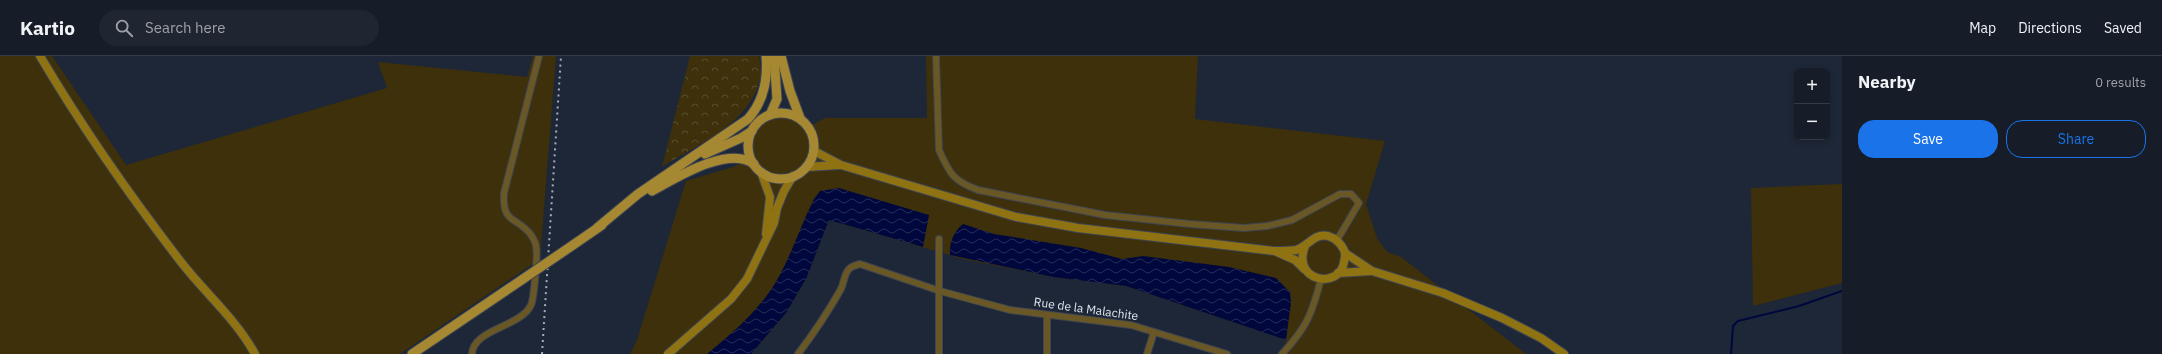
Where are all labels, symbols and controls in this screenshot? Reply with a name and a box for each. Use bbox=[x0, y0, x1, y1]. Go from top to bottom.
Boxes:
search box bbox=[99, 10, 379, 46]
text: Kartio bbox=[20, 16, 75, 40]
icon: search bbox=[113, 17, 135, 39]
text: Search here bbox=[145, 18, 225, 37]
text: Map bbox=[1969, 19, 1996, 37]
text: Directions bbox=[2018, 19, 2082, 37]
text: Saved bbox=[2104, 19, 2142, 37]
map controls bbox=[1794, 68, 1830, 140]
button: + bbox=[1794, 68, 1830, 104]
text: Nearby bbox=[1858, 71, 1916, 93]
text: 0 results bbox=[2095, 74, 2146, 91]
button: − bbox=[1794, 104, 1830, 140]
button: Save bbox=[1858, 120, 1998, 158]
button: Share bbox=[2006, 120, 2146, 158]
street label: Rue de la Malachite bbox=[1033, 294, 1140, 323]

